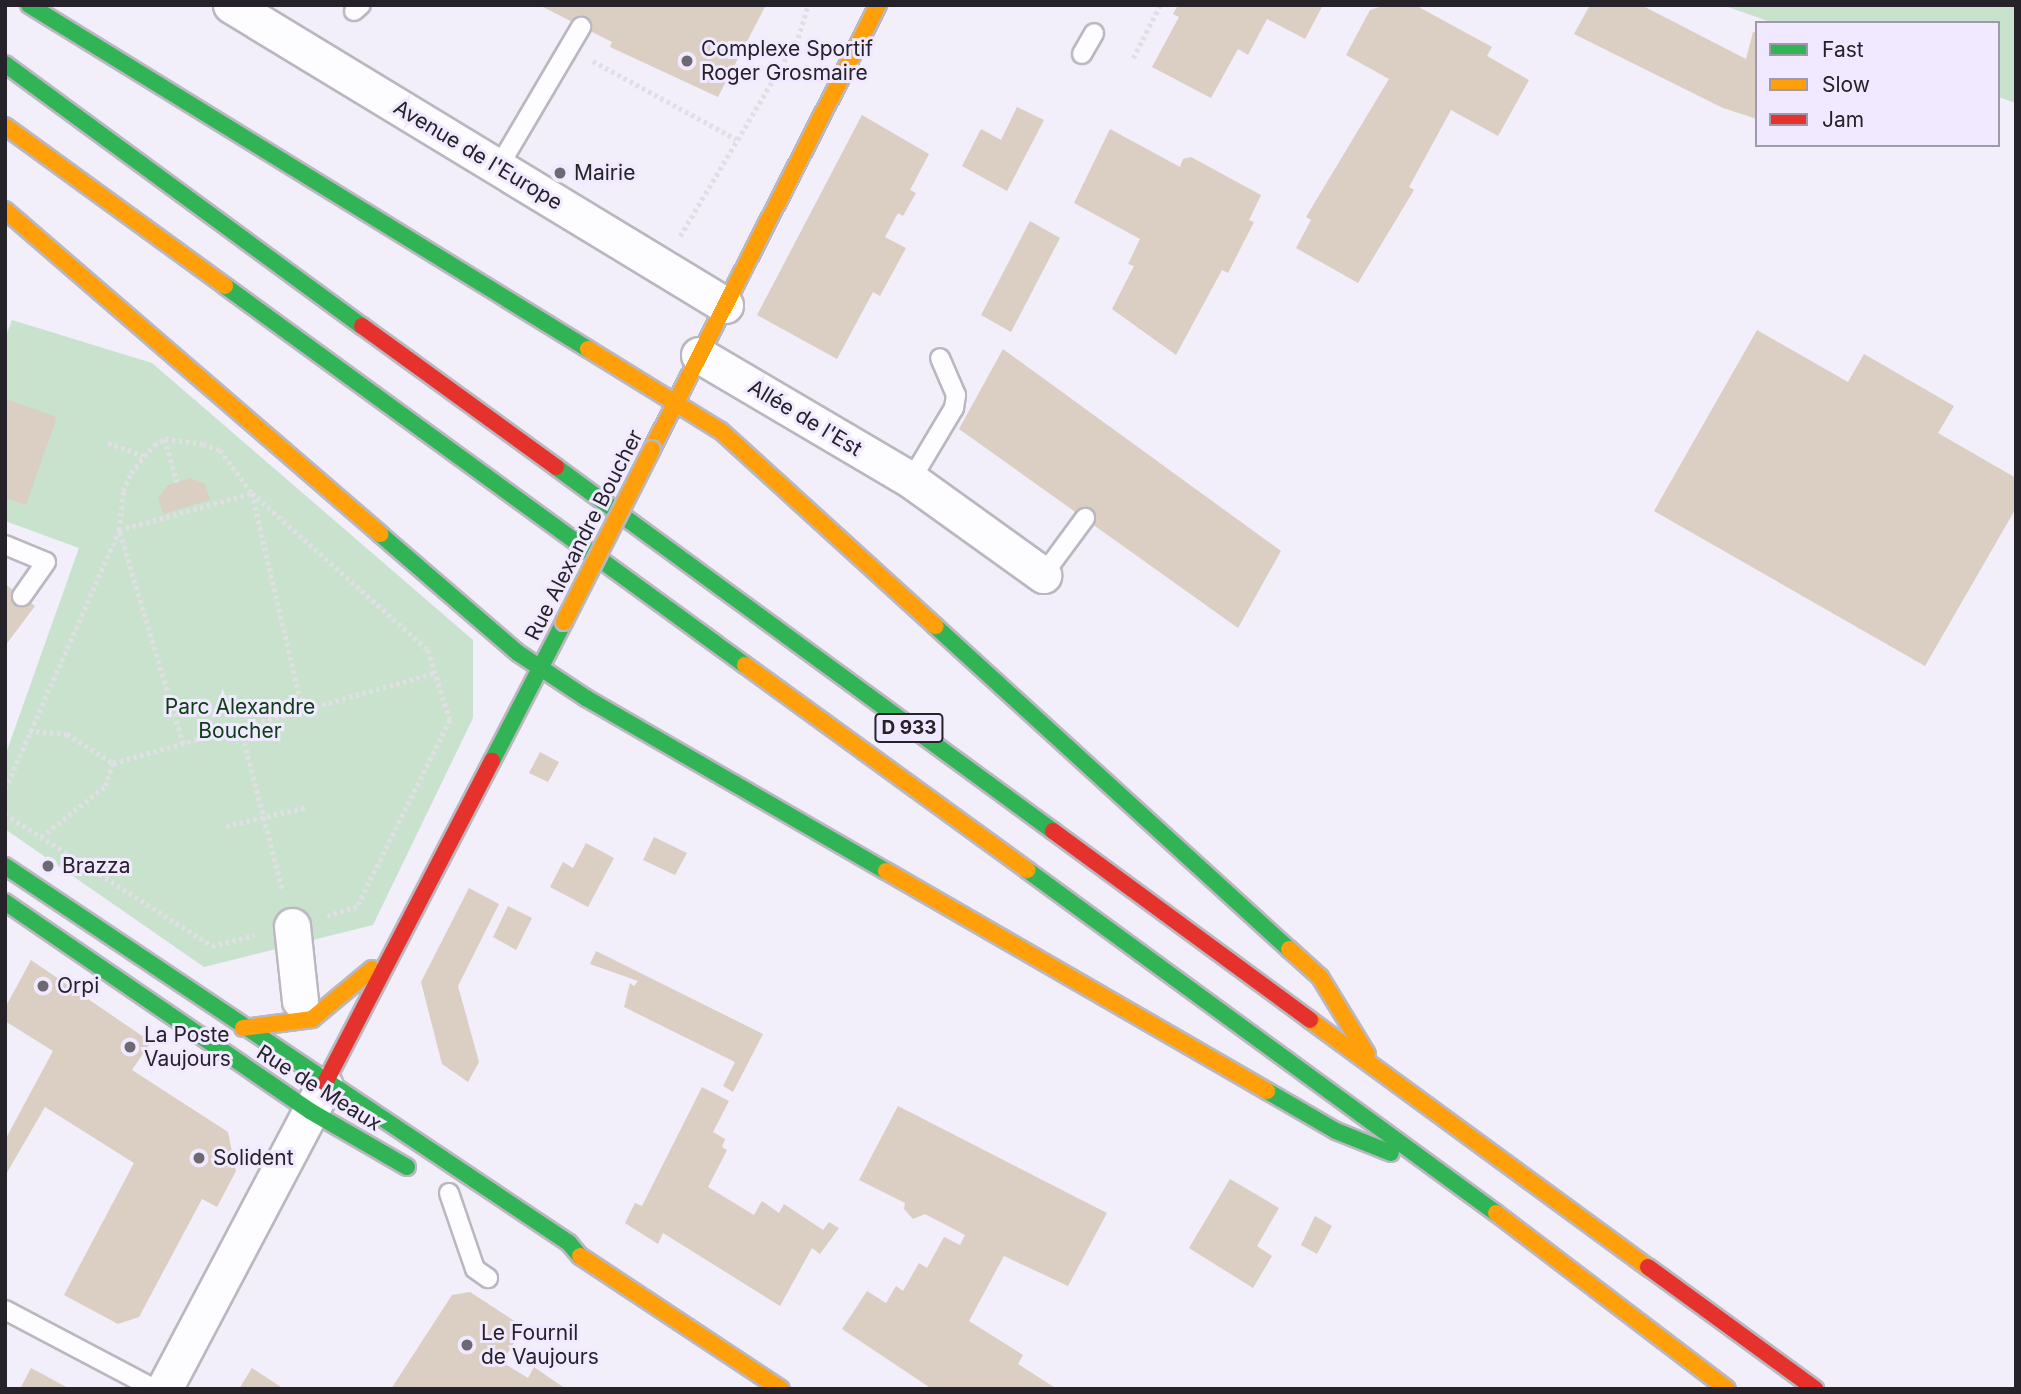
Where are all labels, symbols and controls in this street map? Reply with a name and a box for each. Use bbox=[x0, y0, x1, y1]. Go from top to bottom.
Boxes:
legend bbox=[1755, 21, 2000, 147]
place label: Complexe Sportif Roger Grosmaire bbox=[701, 36, 873, 86]
text: Fast bbox=[1822, 37, 1864, 62]
marker: Complexe Sportif Roger Grosmaire bbox=[679, 53, 695, 69]
text: Slow bbox=[1822, 72, 1870, 97]
street label: Avenue de l'Europe bbox=[389, 95, 567, 215]
text: Jam bbox=[1822, 107, 1864, 132]
place label: Mairie bbox=[574, 160, 635, 186]
marker: Mairie bbox=[552, 165, 568, 181]
street label: Allée de l'Est bbox=[744, 374, 866, 462]
street label: Rue Alexandre Boucher bbox=[520, 425, 648, 645]
park label: Parc Alexandre Boucher bbox=[165, 694, 315, 744]
road number: D 933 bbox=[874, 712, 944, 744]
place label: Brazza bbox=[62, 853, 130, 879]
marker: Brazza bbox=[40, 858, 56, 874]
place label: Orpi bbox=[57, 973, 99, 999]
marker: Orpi bbox=[35, 978, 51, 994]
place label: La Poste Vaujours bbox=[144, 1022, 231, 1072]
marker: La Poste Vaujours bbox=[122, 1039, 138, 1055]
street label: Rue de Meaux bbox=[252, 1040, 386, 1136]
place label: Solident bbox=[213, 1145, 294, 1171]
marker: Solident bbox=[191, 1150, 207, 1166]
place label: Le Fournil de Vaujours bbox=[481, 1320, 599, 1370]
marker: Le Fournil de Vaujours bbox=[459, 1337, 475, 1353]

